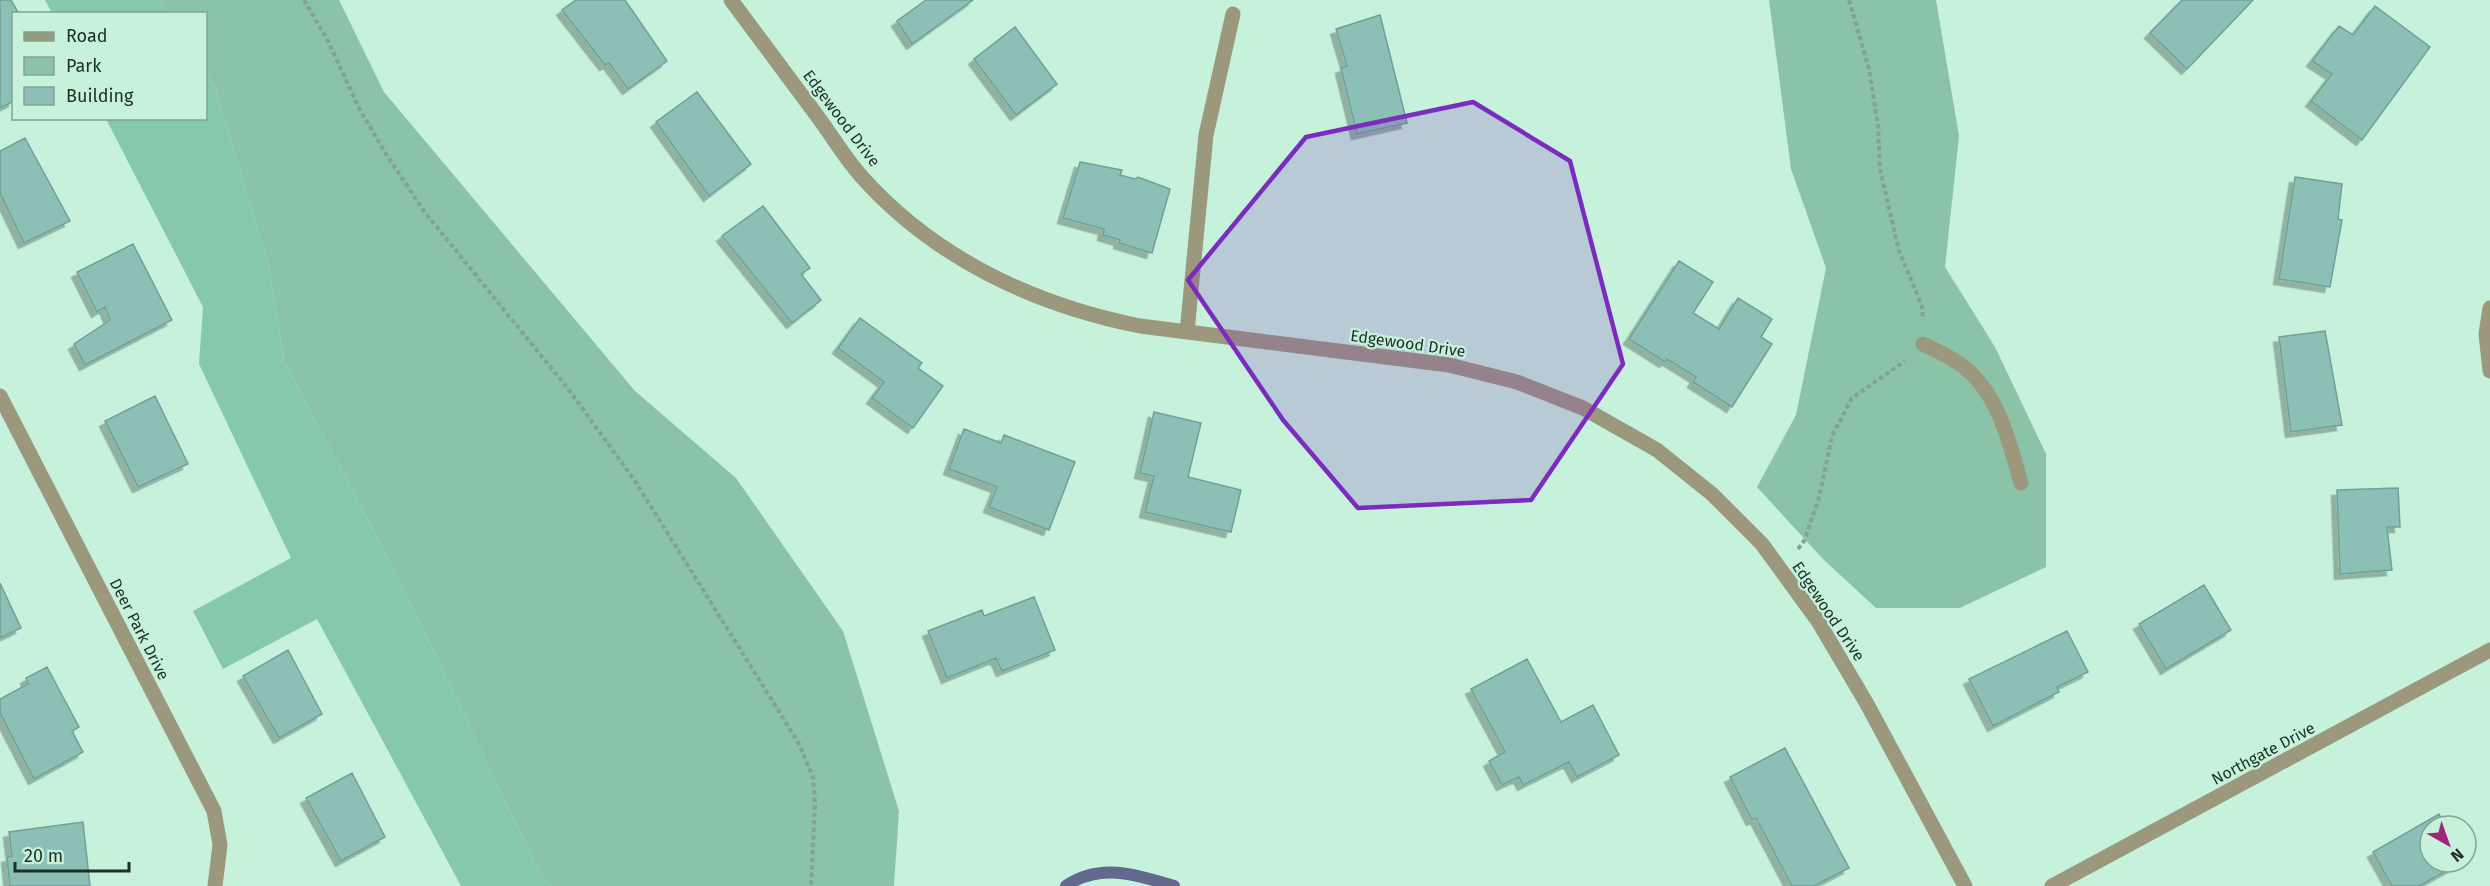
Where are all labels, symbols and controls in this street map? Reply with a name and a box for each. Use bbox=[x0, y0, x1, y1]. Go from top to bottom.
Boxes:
legend bbox=[12, 12, 207, 120]
text: Road bbox=[66, 25, 108, 47]
text: Park bbox=[66, 55, 102, 77]
street label: Edgewood Drive bbox=[799, 66, 884, 170]
text: Building bbox=[66, 85, 134, 107]
street label: Edgewood Drive bbox=[1349, 326, 1467, 361]
street label: Edgewood Drive bbox=[1788, 558, 1869, 665]
street label: Deer Park Drive bbox=[106, 575, 173, 683]
street label: Northgate Drive bbox=[2208, 718, 2318, 789]
north arrow bbox=[2418, 814, 2478, 874]
scale bar bbox=[15, 835, 129, 873]
text: N bbox=[2447, 844, 2467, 866]
text: 20 m bbox=[24, 845, 63, 867]

